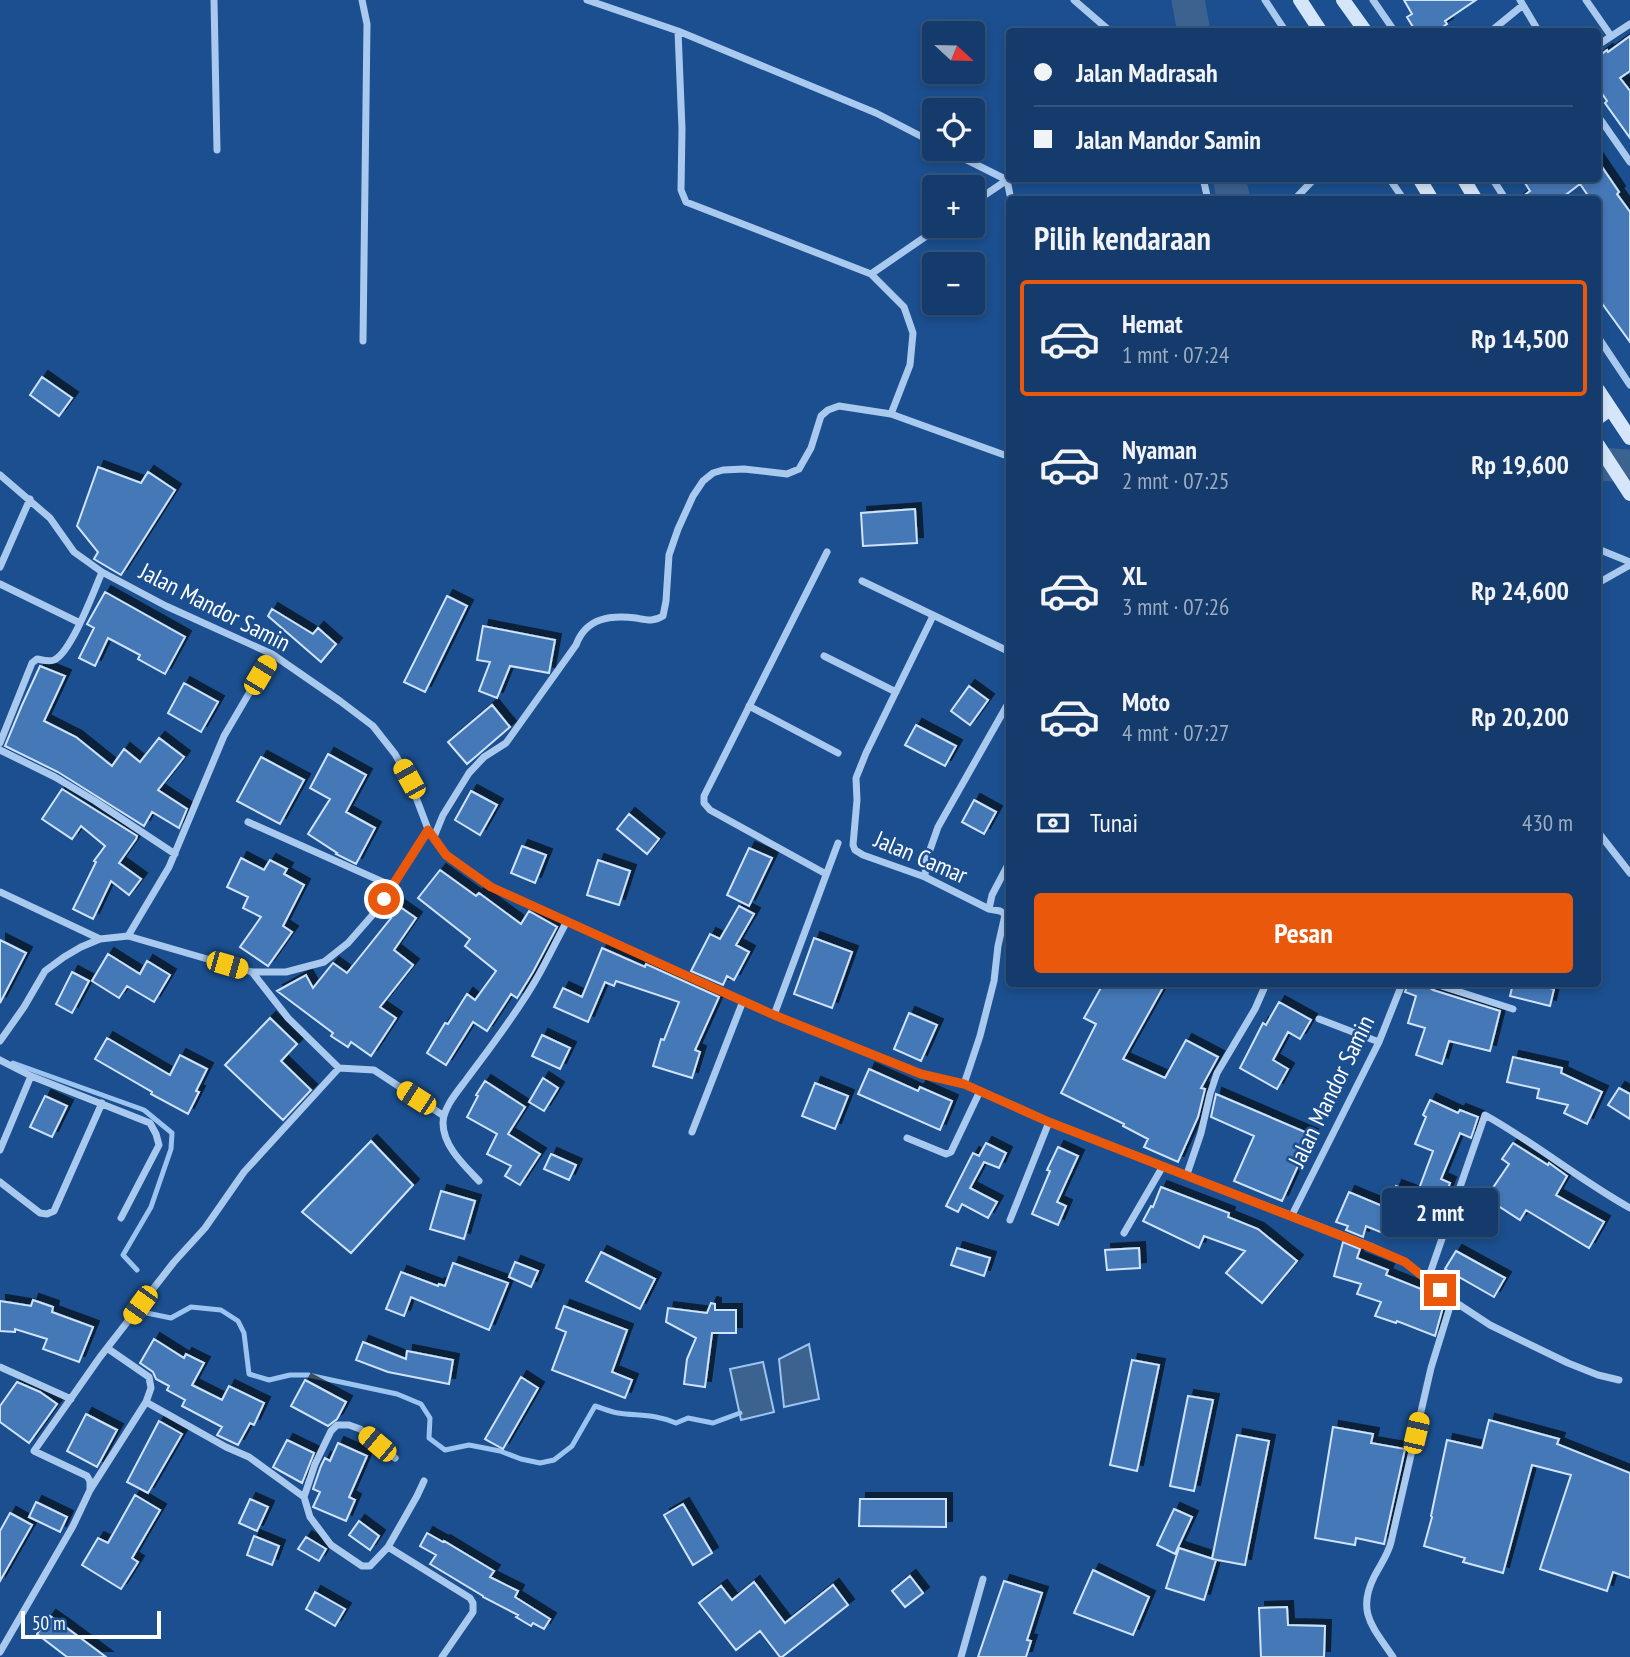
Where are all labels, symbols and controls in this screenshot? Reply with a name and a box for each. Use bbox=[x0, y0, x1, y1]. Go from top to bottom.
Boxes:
north arrow bbox=[922, 21, 985, 84]
map controls bbox=[922, 21, 985, 315]
text: Jalan Madrasah bbox=[1076, 56, 1218, 89]
button: locate bbox=[922, 98, 985, 161]
text: Jalan Mandor Samin bbox=[1076, 123, 1261, 156]
button: + bbox=[922, 175, 985, 238]
text: Pilih kendaraan bbox=[1034, 217, 1211, 259]
button: − bbox=[922, 252, 985, 315]
icon: car bbox=[1038, 307, 1101, 370]
text: Hemat bbox=[1122, 307, 1183, 340]
text: Rp 14,500 bbox=[1471, 322, 1569, 355]
text: 1 mnt · 07:24 bbox=[1122, 340, 1229, 369]
icon: car bbox=[1038, 433, 1101, 496]
text: Nyaman bbox=[1122, 433, 1197, 466]
text: Rp 19,600 bbox=[1471, 448, 1569, 481]
text: 2 mnt · 07:25 bbox=[1122, 466, 1229, 495]
street label: Jalan Mandor Samin bbox=[133, 555, 296, 658]
icon: car bbox=[1038, 559, 1101, 622]
text: XL bbox=[1122, 559, 1147, 592]
text: Rp 24,600 bbox=[1471, 574, 1569, 607]
text: 3 mnt · 07:26 bbox=[1122, 592, 1229, 621]
car bbox=[241, 652, 280, 698]
icon: car bbox=[1038, 685, 1101, 748]
text: Moto bbox=[1122, 685, 1170, 718]
text: Rp 20,200 bbox=[1471, 700, 1569, 733]
text: 4 mnt · 07:27 bbox=[1122, 718, 1229, 747]
car bbox=[390, 756, 429, 802]
icon: cash bbox=[1034, 804, 1072, 842]
text: Tunai bbox=[1090, 806, 1138, 839]
text: 430 m bbox=[1522, 808, 1573, 837]
street label: Jalan Camar bbox=[869, 823, 973, 891]
route start bbox=[368, 883, 400, 915]
button: Pesan bbox=[1034, 893, 1573, 973]
car bbox=[204, 949, 251, 981]
street label: Jalan Mandor Samin bbox=[1280, 1010, 1381, 1173]
car bbox=[393, 1078, 440, 1118]
callout: 2 mnt bbox=[1382, 1188, 1498, 1238]
text: 2 mnt bbox=[1416, 1198, 1464, 1227]
route end bbox=[1424, 1274, 1456, 1306]
car bbox=[120, 1282, 161, 1328]
car bbox=[1402, 1410, 1431, 1456]
car bbox=[355, 1422, 400, 1466]
scale bar bbox=[21, 1608, 161, 1640]
text: 50 m bbox=[32, 1611, 66, 1635]

